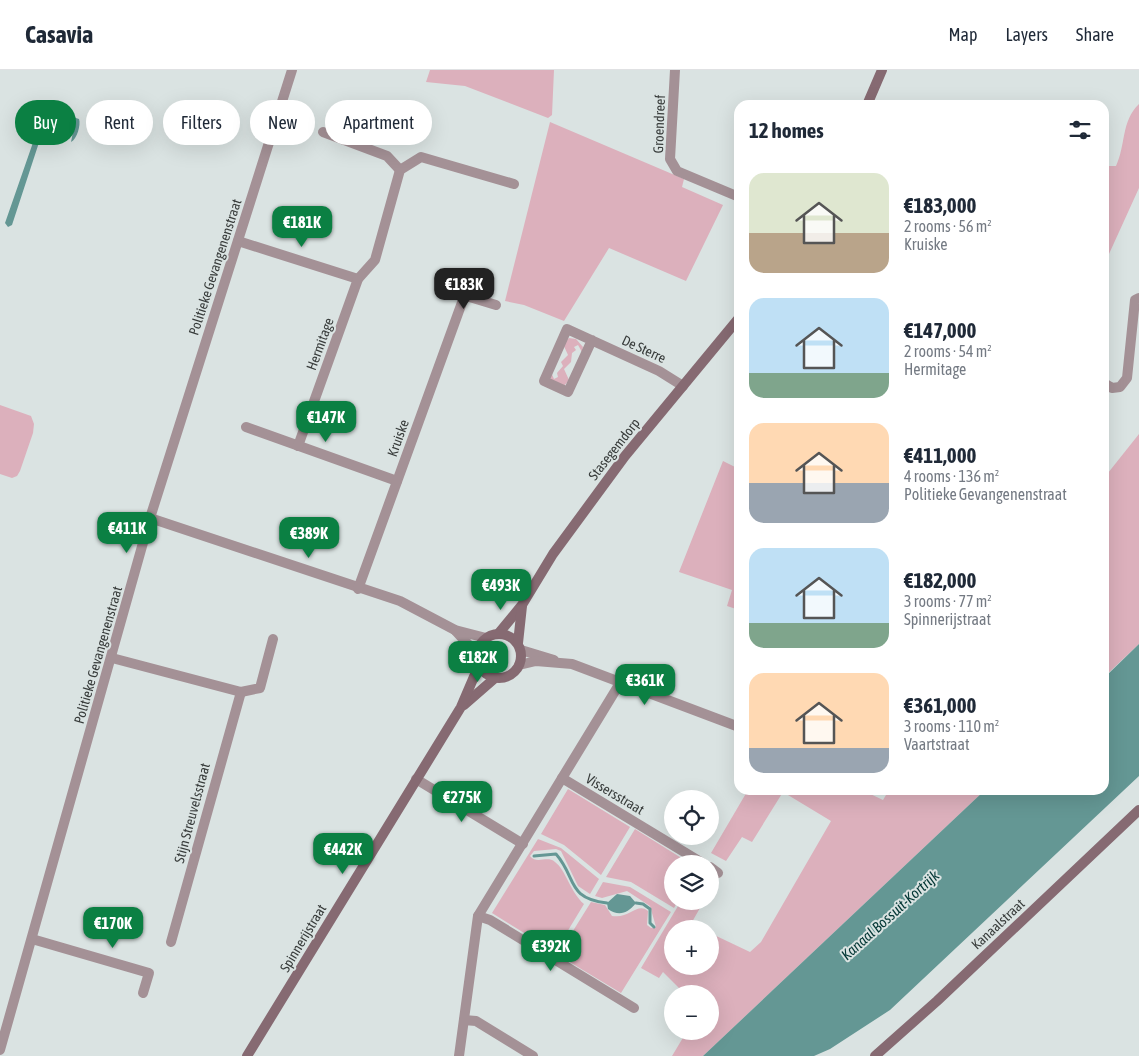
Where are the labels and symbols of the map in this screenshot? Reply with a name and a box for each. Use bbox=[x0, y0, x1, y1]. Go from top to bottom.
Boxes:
street label: Groendreef bbox=[650, 94, 668, 154]
street label: Politieke Gevangenenstraat bbox=[185, 197, 245, 337]
pin: €181K bbox=[267, 206, 337, 248]
pin: €183K bbox=[429, 268, 499, 310]
street label: Hermitage bbox=[303, 316, 337, 372]
street label: De Sterre bbox=[619, 332, 669, 366]
pin: €147K bbox=[291, 400, 361, 443]
street label: Stasegemdorp bbox=[585, 415, 643, 483]
street label: Kruiske bbox=[384, 417, 412, 459]
pin: €411K bbox=[92, 512, 162, 554]
pin: €389K bbox=[274, 516, 344, 559]
pin: €493K bbox=[466, 568, 536, 611]
street label: Politieke Gevangenenstraat bbox=[71, 584, 125, 726]
pin: €182K bbox=[443, 640, 513, 683]
pin: €361K bbox=[610, 664, 680, 706]
street label: Stijn Streuvelsstraat bbox=[171, 761, 213, 865]
street label: Vissersstraat bbox=[583, 770, 647, 818]
pin: €275K bbox=[427, 780, 497, 823]
pin: €442K bbox=[308, 832, 378, 875]
water label: Kanaal Bossuit-Kortrijk bbox=[838, 866, 943, 963]
street label: Kanaalstraat bbox=[968, 895, 1028, 953]
street label: Spinnerijstraat bbox=[277, 901, 329, 975]
pin: €170K bbox=[78, 906, 148, 949]
pin: €392K bbox=[516, 930, 586, 972]

